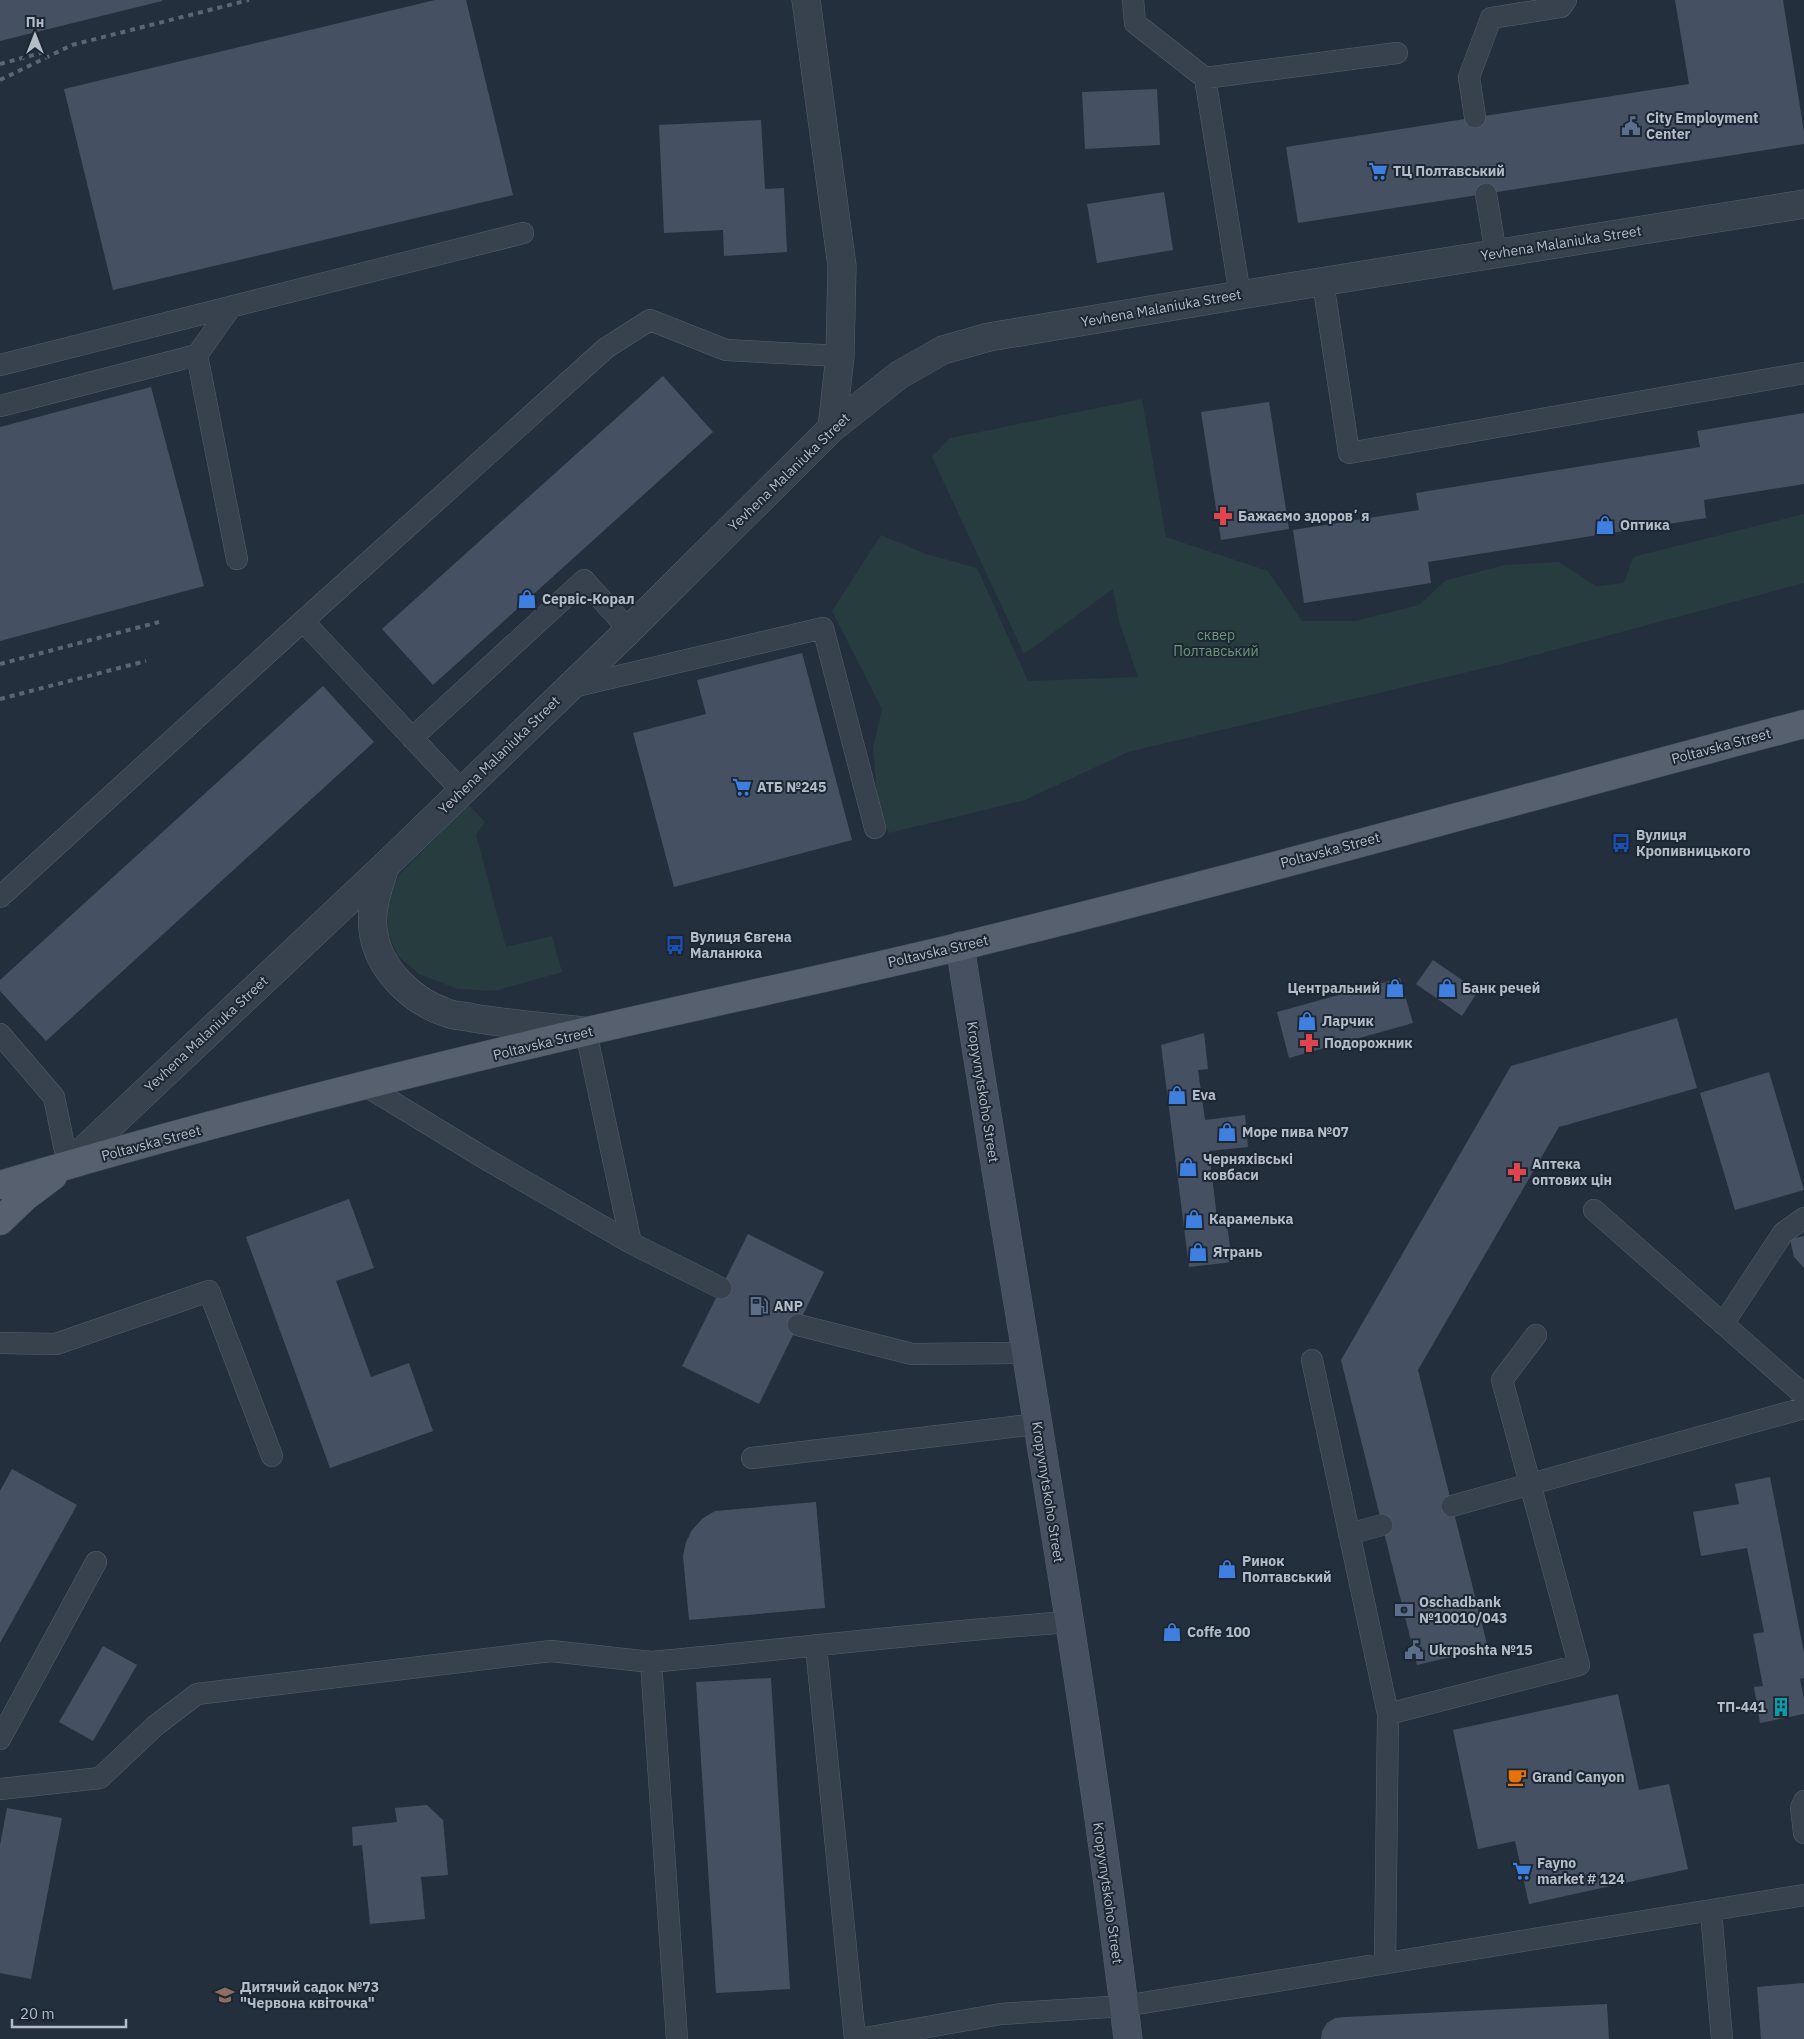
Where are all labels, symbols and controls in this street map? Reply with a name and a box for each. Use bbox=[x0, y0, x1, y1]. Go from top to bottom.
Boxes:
north arrow bbox=[10, 10, 60, 60]
text: Пн bbox=[26, 13, 44, 31]
place label: City Employment Center bbox=[1646, 109, 1758, 143]
public building icon: City Employment Center bbox=[1620, 115, 1642, 137]
supermarket icon: ТЦ Полтавський bbox=[1367, 160, 1389, 182]
place label: ТЦ Полтавський bbox=[1393, 162, 1505, 180]
street label: Yevhena Malaniuka Street bbox=[1479, 221, 1643, 265]
street label: Yevhena Malaniuka Street bbox=[1079, 285, 1243, 331]
street label: Yevhena Malaniuka Street bbox=[724, 409, 854, 535]
pharmacy icon: Бажаємо здоровʼя bbox=[1212, 505, 1234, 527]
place label: Бажаємо здоровʼя bbox=[1238, 507, 1369, 525]
shop icon: Оптика bbox=[1594, 514, 1616, 536]
place label: Оптика bbox=[1620, 516, 1670, 534]
shop icon: Сервіс-Корал bbox=[516, 588, 538, 610]
place label: Сервіс-Корал bbox=[542, 590, 635, 608]
park label: сквер Полтавський bbox=[1173, 626, 1259, 660]
street label: Yevhena Malaniuka Street bbox=[434, 692, 564, 818]
street label: Poltavska Street bbox=[1669, 724, 1773, 768]
supermarket icon: АТБ №245 bbox=[731, 776, 753, 798]
place label: АТБ №245 bbox=[757, 778, 826, 796]
place label: Вулиця Кропивницького bbox=[1636, 826, 1751, 860]
street label: Poltavska Street bbox=[1278, 828, 1382, 872]
bus stop icon: Вулиця Кропивницького bbox=[1610, 832, 1632, 854]
place label: Вулиця Євгена Маланюка bbox=[690, 928, 792, 962]
street label: Poltavska Street bbox=[886, 931, 990, 971]
bus stop icon: Вулиця Євгена Маланюка bbox=[664, 934, 686, 956]
street label: Yevhena Malaniuka Street bbox=[140, 972, 272, 1096]
shop icon: Центральний bbox=[1384, 977, 1406, 999]
shop icon: Банк речей bbox=[1436, 977, 1458, 999]
place label: Центральний bbox=[1287, 979, 1380, 997]
place label: Банк речей bbox=[1462, 979, 1540, 997]
shop icon: Ларчик bbox=[1296, 1010, 1318, 1032]
place label: Ларчик bbox=[1322, 1012, 1374, 1030]
street label: Kropyvnytskoho Street bbox=[963, 1020, 1003, 1164]
street label: Poltavska Street bbox=[491, 1022, 595, 1064]
pharmacy icon: Подорожник bbox=[1298, 1032, 1320, 1054]
place label: Подорожник bbox=[1324, 1034, 1413, 1052]
shop icon: Eva bbox=[1166, 1084, 1188, 1106]
place label: Eva bbox=[1192, 1086, 1216, 1104]
street label: Poltavska Street bbox=[99, 1121, 203, 1165]
shop icon: Море пива №07 bbox=[1216, 1121, 1238, 1143]
place label: Море пива №07 bbox=[1242, 1123, 1349, 1141]
place label: Черняхівські ковбаси bbox=[1203, 1150, 1293, 1184]
place label: Аптека оптових цін bbox=[1532, 1155, 1612, 1189]
shop icon: Черняхівські ковбаси bbox=[1177, 1156, 1199, 1178]
pharmacy icon: Аптека оптових цін bbox=[1506, 1161, 1528, 1183]
shop icon: Карамелька bbox=[1183, 1208, 1205, 1230]
place label: Карамелька bbox=[1209, 1210, 1293, 1228]
shop icon: Ятрань bbox=[1187, 1241, 1209, 1263]
place label: Ятрань bbox=[1213, 1243, 1262, 1261]
fuel station icon: ANP bbox=[748, 1295, 770, 1317]
place label: ANP bbox=[774, 1297, 803, 1315]
street label: Kropyvnytskoho Street bbox=[1028, 1420, 1068, 1564]
place label: Ринок Полтавський bbox=[1242, 1552, 1332, 1586]
shop icon: Ринок Полтавський bbox=[1216, 1558, 1238, 1580]
place label: Oschadbank №10010/043 bbox=[1419, 1593, 1507, 1627]
bank icon: Oschadbank №10010/043 bbox=[1393, 1599, 1415, 1621]
shop icon: Coffe 100 bbox=[1161, 1621, 1183, 1643]
place label: Coffe 100 bbox=[1187, 1623, 1250, 1641]
public building icon: Ukrposhta №15 bbox=[1403, 1639, 1425, 1661]
place label: Ukrposhta №15 bbox=[1429, 1641, 1533, 1659]
building icon: ТП-441 bbox=[1770, 1696, 1792, 1718]
place label: ТП-441 bbox=[1717, 1698, 1767, 1716]
cafe icon: Grand Canyon bbox=[1506, 1766, 1528, 1788]
place label: Grand Canyon bbox=[1532, 1768, 1625, 1786]
street label: Kropyvnytskoho Street bbox=[1089, 1821, 1127, 1965]
place label: Fayno market # 124 bbox=[1537, 1854, 1625, 1888]
supermarket icon: Fayno market # 124 bbox=[1511, 1860, 1533, 1882]
place label: Дитячий садок №73 "Червона квіточка" bbox=[240, 1978, 379, 2012]
school or university icon: Дитячий садок №73 "Червона квіточка" bbox=[214, 1984, 236, 2006]
scale bar bbox=[12, 1996, 126, 2028]
text: 20 m bbox=[20, 2004, 55, 2023]

